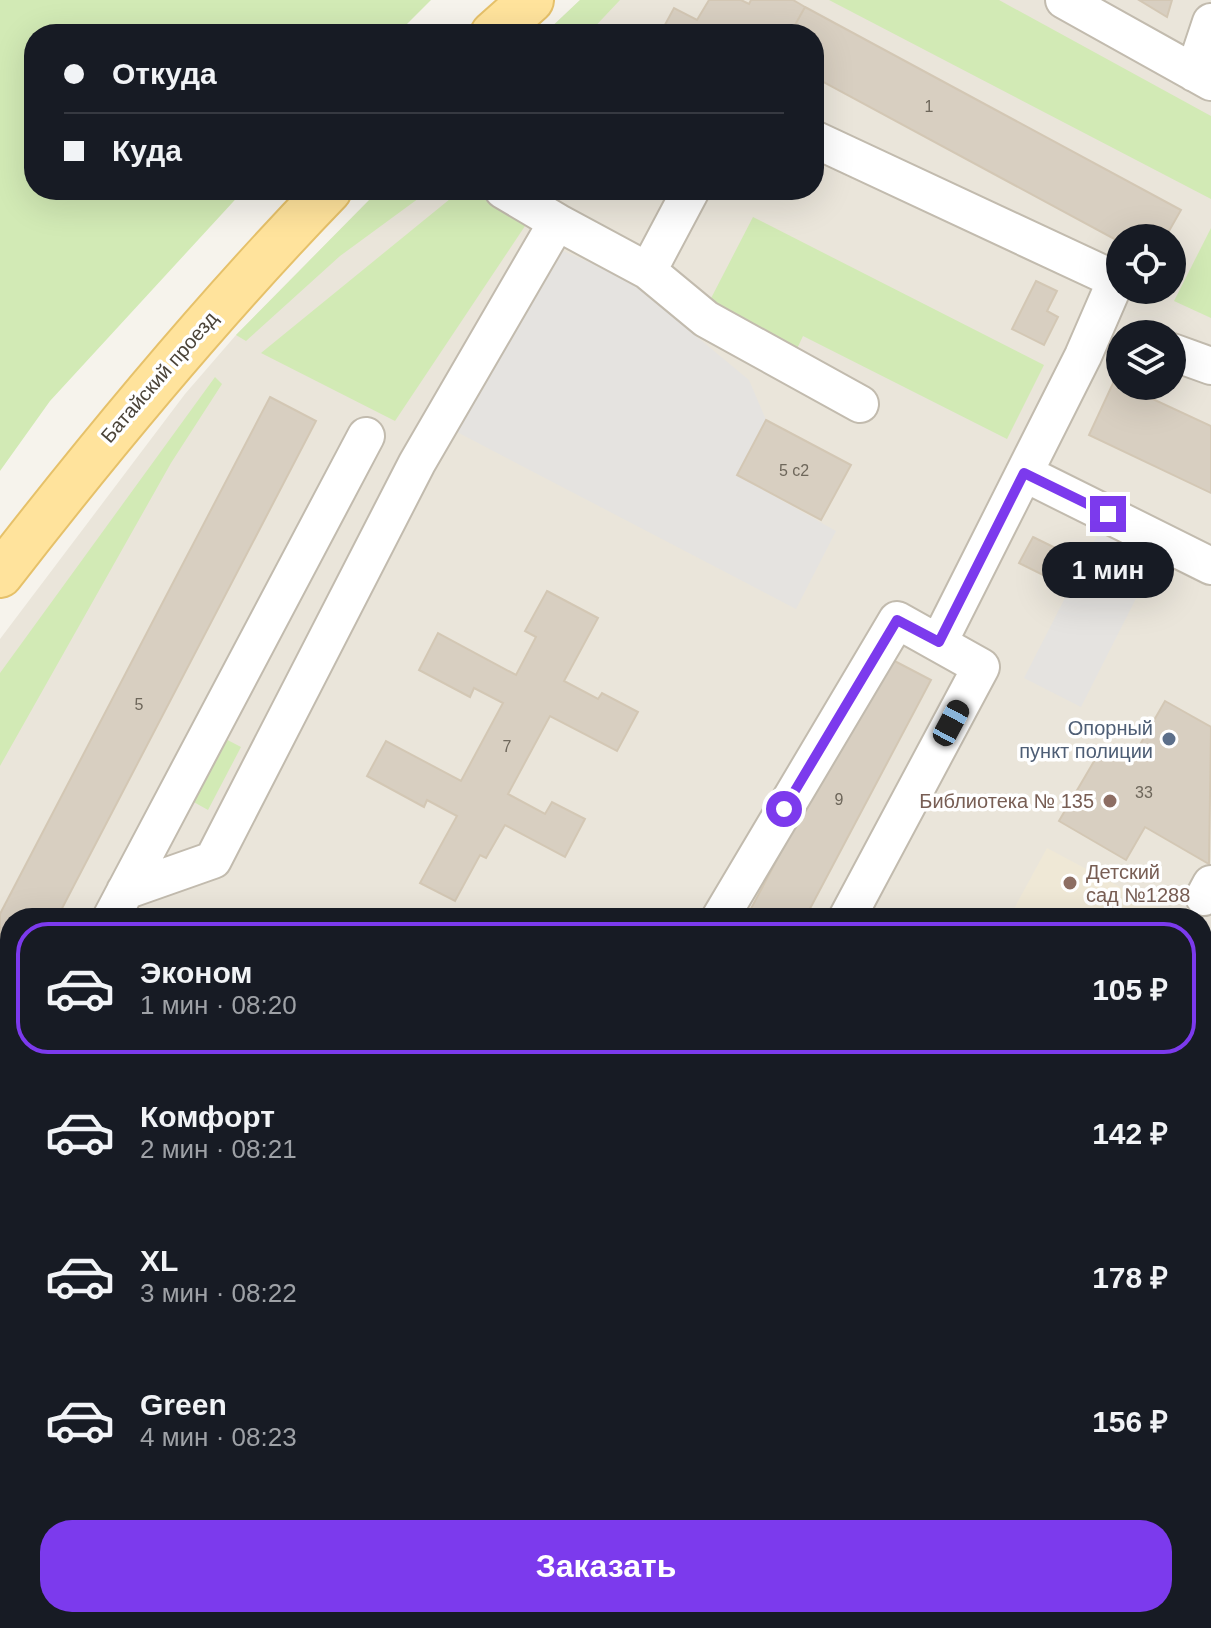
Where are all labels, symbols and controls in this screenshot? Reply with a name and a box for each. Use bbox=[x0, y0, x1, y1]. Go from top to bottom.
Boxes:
text: Откуда bbox=[112, 57, 217, 90]
house number: 1 bbox=[925, 98, 934, 115]
text: Куда bbox=[112, 134, 182, 167]
map controls bbox=[1106, 224, 1186, 400]
button: locate bbox=[1106, 224, 1186, 304]
street label: Батайский проезд bbox=[96, 307, 222, 447]
button: layers bbox=[1106, 320, 1186, 400]
house number: 5 с2 bbox=[779, 462, 809, 479]
route end bbox=[1090, 496, 1126, 532]
callout: 1 мин bbox=[1042, 542, 1174, 598]
text: 1 мин bbox=[1072, 555, 1144, 585]
house number: 5 bbox=[135, 696, 144, 713]
car bbox=[929, 696, 973, 750]
place label: Опорный пункт полиции bbox=[1019, 717, 1153, 762]
marker: Опорный пункт полиции bbox=[1160, 730, 1178, 748]
house number: 7 bbox=[503, 738, 512, 755]
house number: 33 bbox=[1135, 784, 1153, 801]
place label: Библиотека № 135 bbox=[919, 790, 1094, 812]
route start bbox=[766, 791, 802, 827]
house number: 9 bbox=[835, 791, 844, 808]
marker: Библиотека № 135 bbox=[1101, 792, 1119, 810]
place label: Детский сад №1288 bbox=[1086, 861, 1190, 906]
marker: Детский сад №1288 bbox=[1061, 874, 1079, 892]
icon: car bbox=[44, 952, 116, 1024]
text: Эконом bbox=[140, 956, 253, 989]
text: 105 ₽ bbox=[1092, 973, 1168, 1006]
text: 1 мин · 08:20 bbox=[140, 990, 297, 1020]
icon: car bbox=[44, 1096, 116, 1168]
text: Комфорт bbox=[140, 1100, 275, 1133]
text: 142 ₽ bbox=[1092, 1117, 1168, 1150]
text: 2 мин · 08:21 bbox=[140, 1134, 297, 1164]
icon: car bbox=[44, 1240, 116, 1312]
text: XL bbox=[140, 1244, 178, 1277]
text: 178 ₽ bbox=[1092, 1261, 1168, 1294]
text: 3 мин · 08:22 bbox=[140, 1278, 297, 1308]
icon: car bbox=[44, 1384, 116, 1456]
text: Green bbox=[140, 1388, 227, 1421]
text: 156 ₽ bbox=[1092, 1405, 1168, 1438]
text: 4 мин · 08:23 bbox=[140, 1422, 297, 1452]
button: Заказать bbox=[40, 1520, 1172, 1612]

